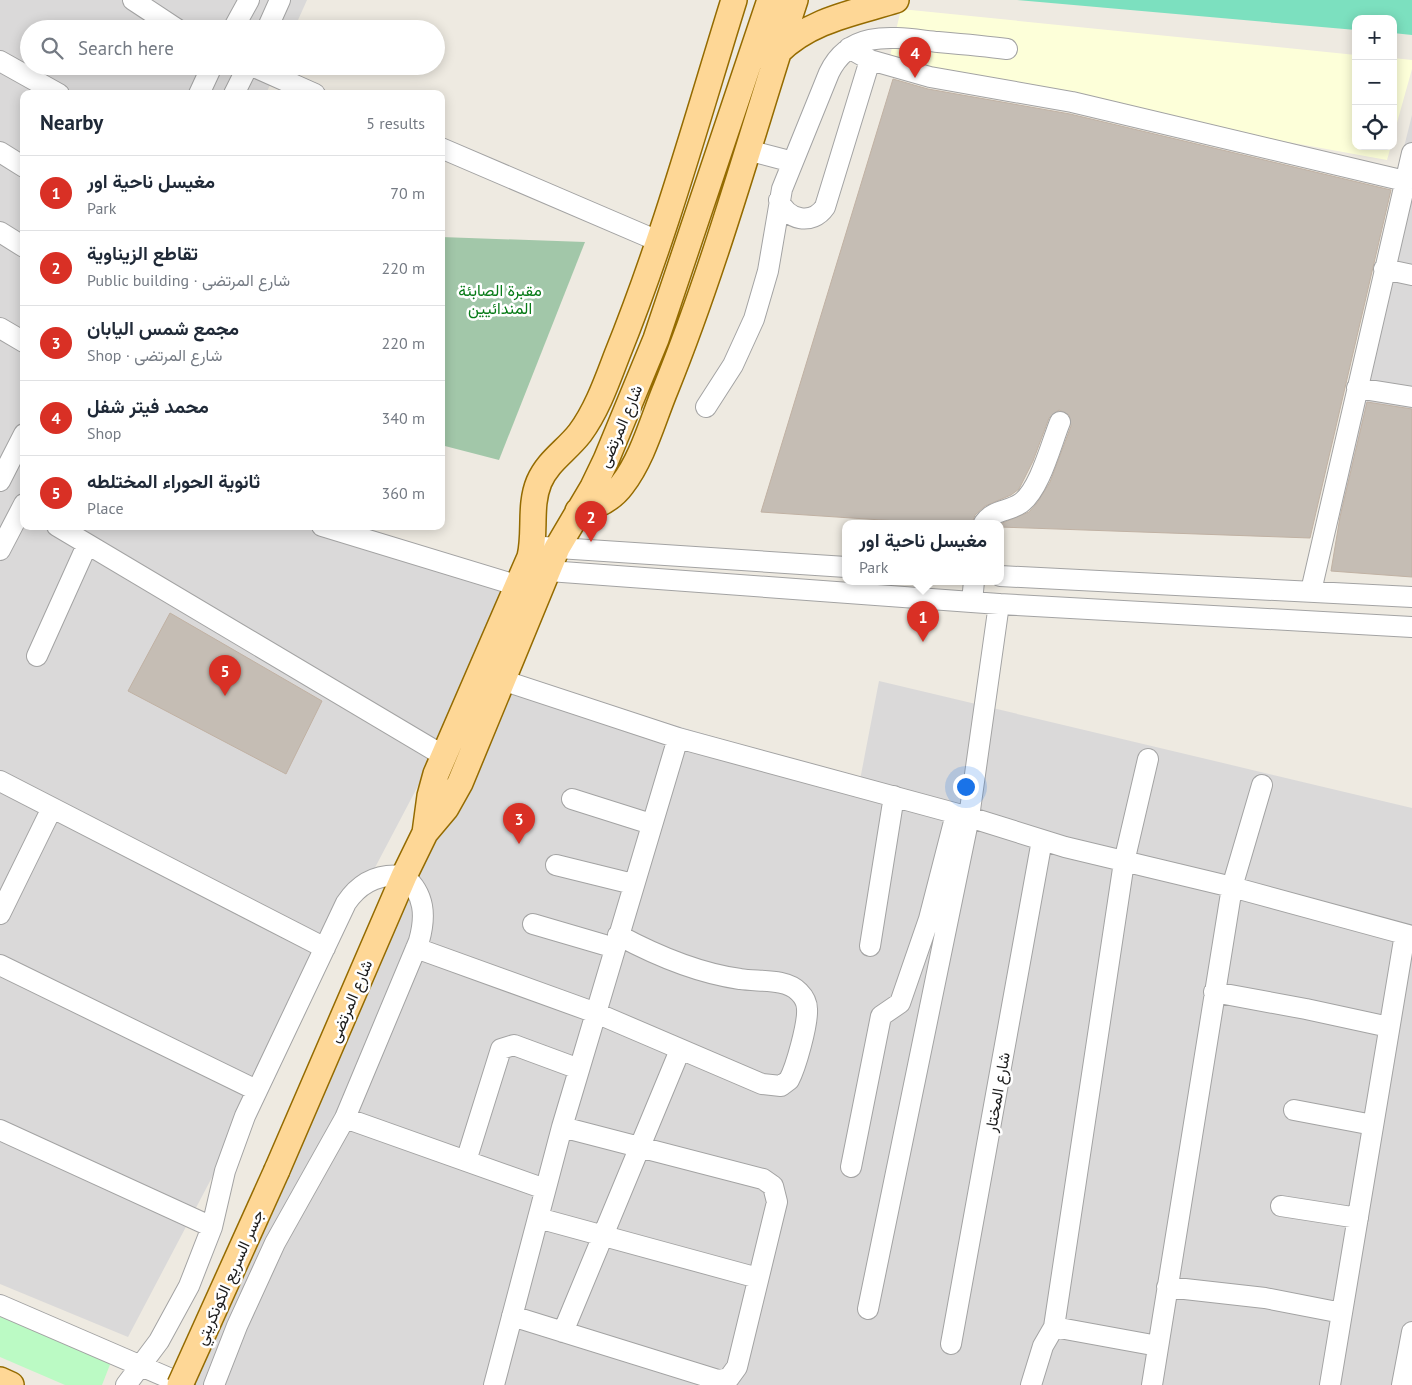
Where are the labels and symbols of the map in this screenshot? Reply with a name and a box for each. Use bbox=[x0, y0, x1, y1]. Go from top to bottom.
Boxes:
pin: 4 bbox=[899, 37, 931, 78]
park label: مقبرة الصابئة المندائيين bbox=[458, 280, 542, 319]
street label: شارع المرتضى bbox=[594, 382, 648, 471]
pin: 2 bbox=[575, 501, 607, 542]
pin: 1 bbox=[907, 601, 939, 642]
pin: 5 bbox=[209, 655, 241, 696]
your location bbox=[953, 774, 979, 800]
pin: 3 bbox=[503, 803, 535, 844]
street label: شارع المرتضى bbox=[324, 957, 378, 1046]
street label: شارع المختار bbox=[980, 1051, 1016, 1135]
street label: جسر السريع الكونكريتي bbox=[190, 1206, 272, 1349]

